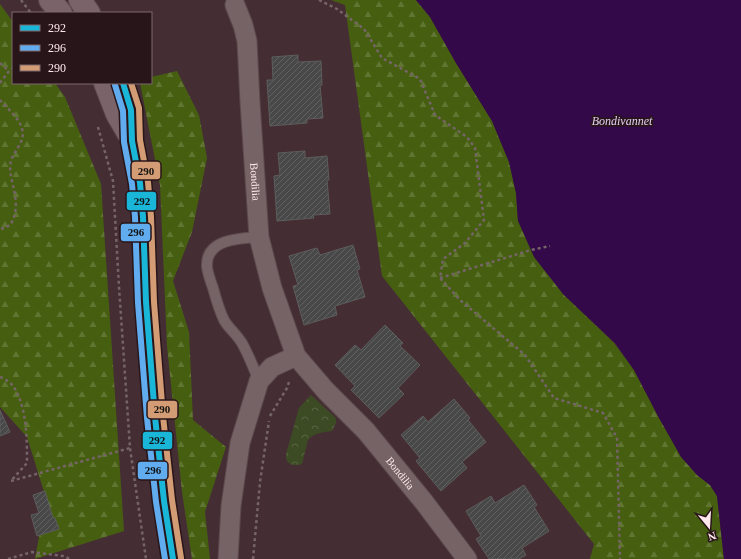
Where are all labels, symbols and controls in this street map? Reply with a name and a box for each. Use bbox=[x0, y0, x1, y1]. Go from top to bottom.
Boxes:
legend bbox=[12, 12, 152, 84]
text: 292 bbox=[48, 21, 66, 35]
text: 296 bbox=[48, 41, 66, 55]
text: 290 bbox=[48, 61, 66, 75]
water label: Bondivannet bbox=[592, 114, 653, 128]
line badge: 290 bbox=[131, 161, 161, 180]
street label: Bondilia bbox=[248, 162, 263, 201]
text: 290 bbox=[138, 165, 155, 177]
line badge: 292 bbox=[126, 191, 157, 211]
text: 292 bbox=[134, 195, 151, 207]
line badge: 296 bbox=[120, 223, 151, 242]
text: 296 bbox=[128, 226, 145, 238]
line badge: 290 bbox=[147, 400, 178, 419]
text: 290 bbox=[154, 403, 171, 415]
line badge: 292 bbox=[142, 431, 173, 450]
text: 292 bbox=[149, 434, 166, 446]
street label: Bondilia bbox=[384, 454, 417, 492]
line badge: 296 bbox=[137, 461, 168, 480]
text: 296 bbox=[145, 464, 162, 476]
north arrow bbox=[689, 507, 729, 547]
text: N bbox=[706, 530, 718, 543]

